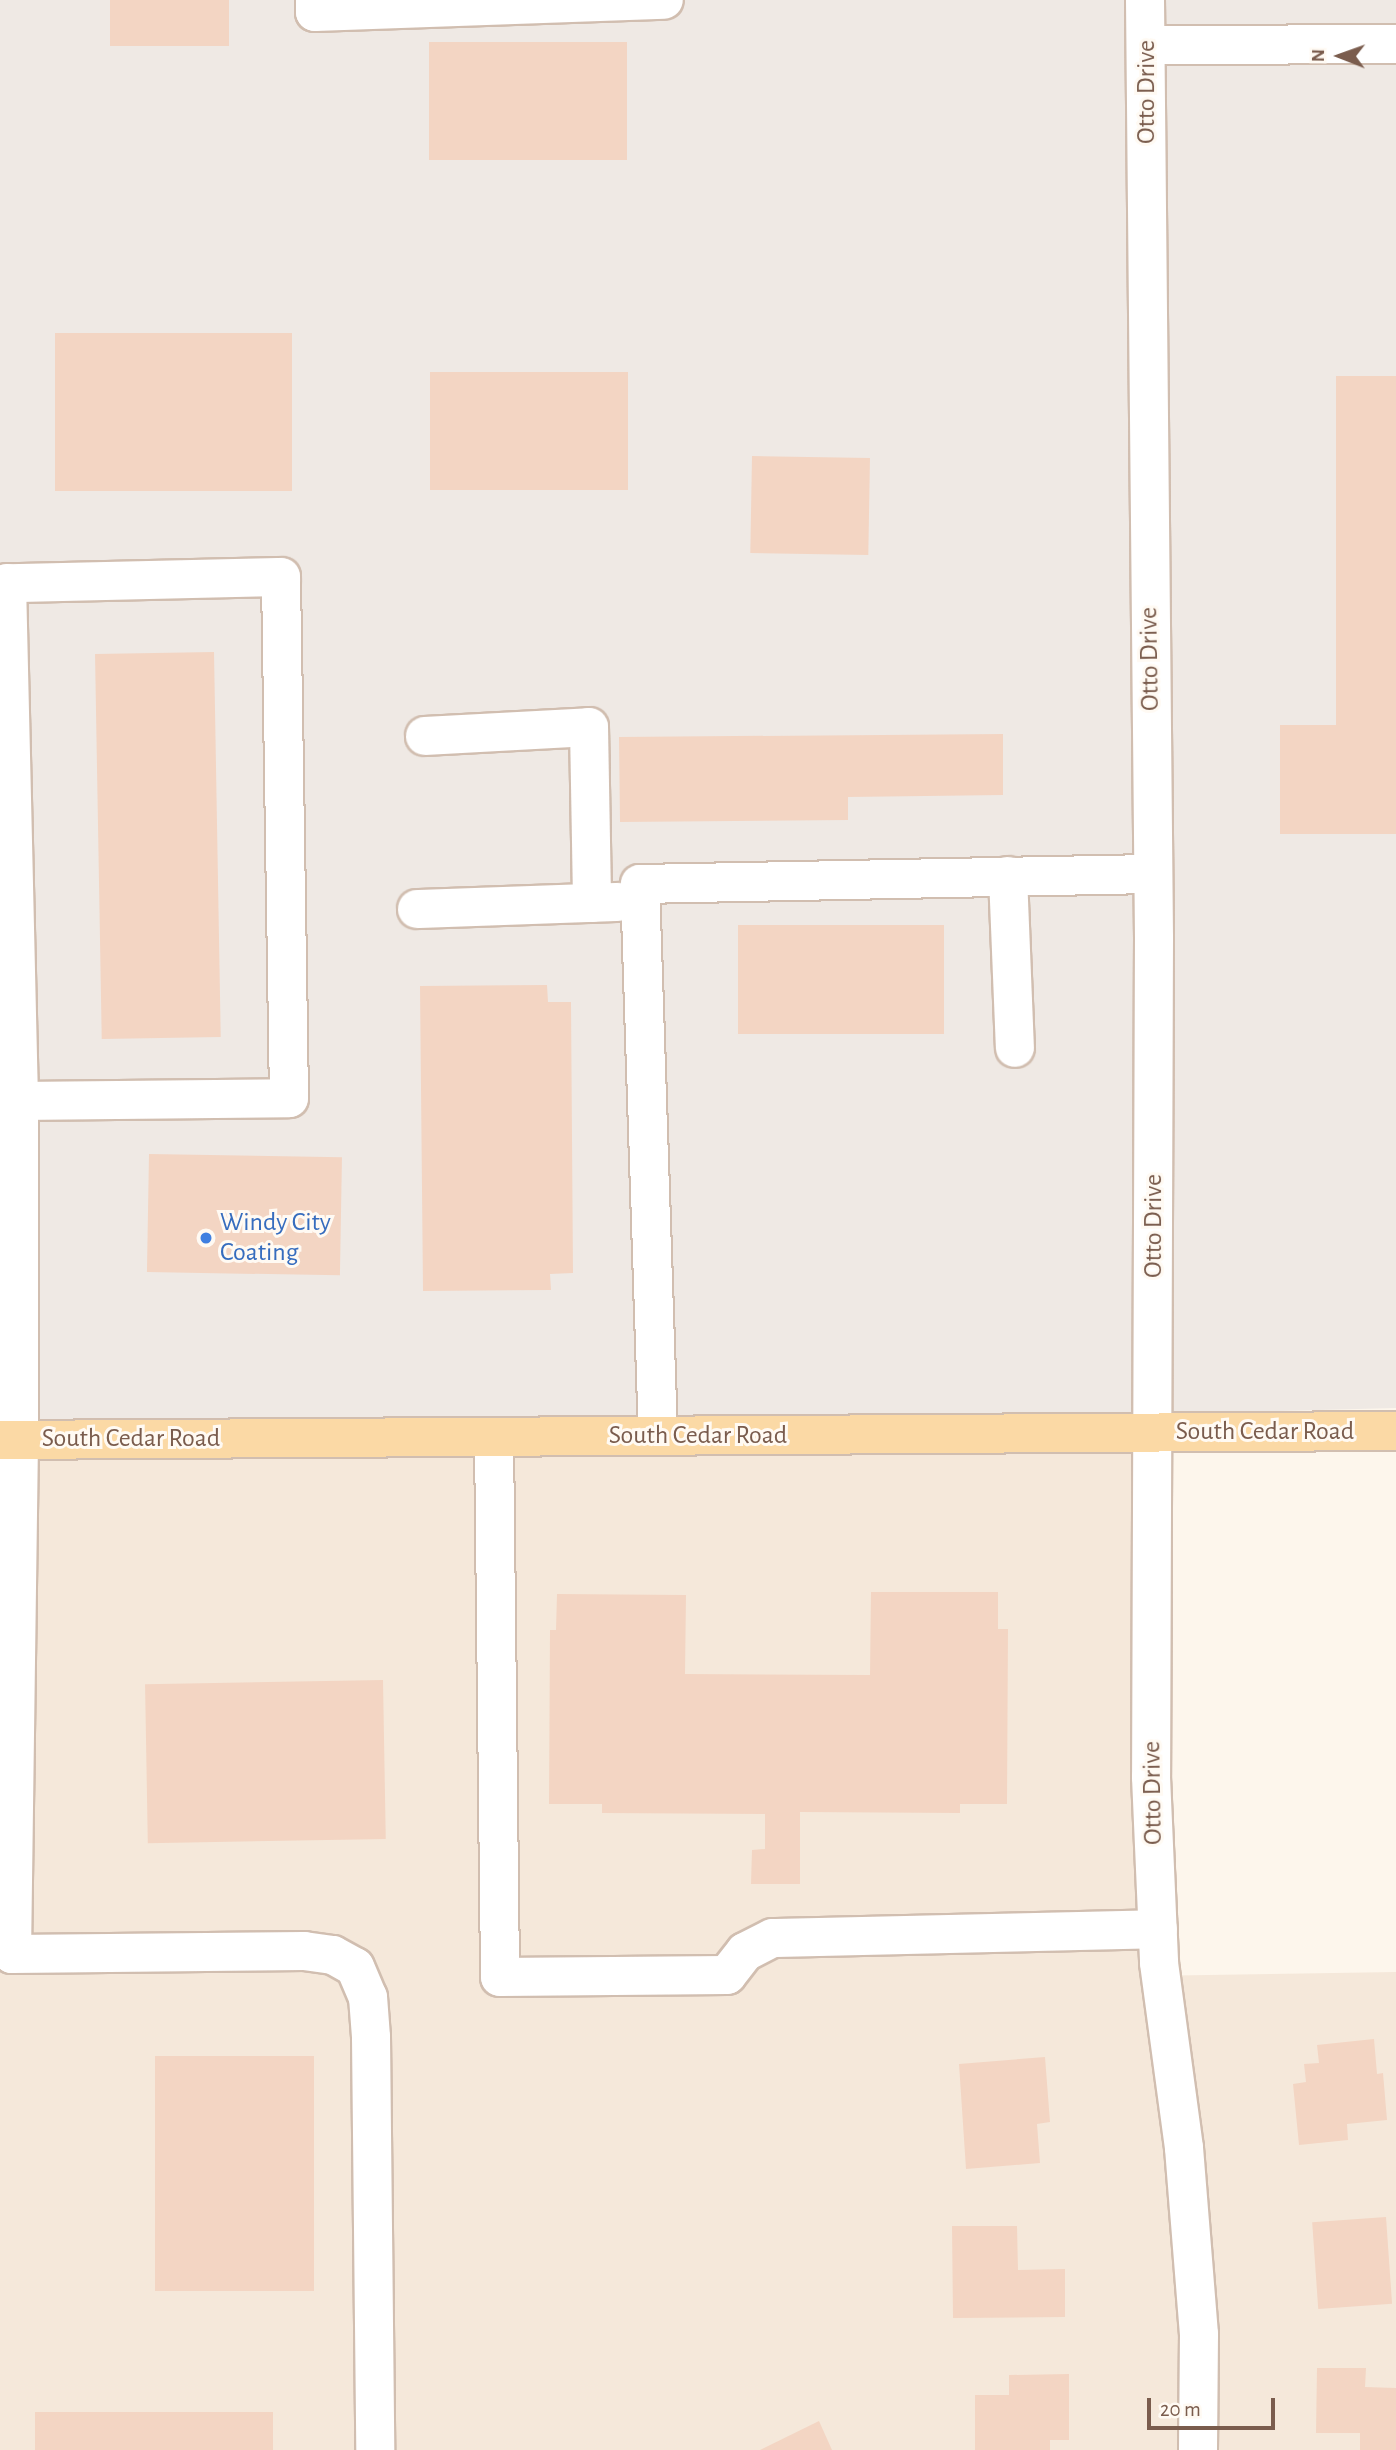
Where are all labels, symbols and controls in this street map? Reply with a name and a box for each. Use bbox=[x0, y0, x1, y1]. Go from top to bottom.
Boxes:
north arrow bbox=[1305, 21, 1375, 91]
street label: Otto Drive bbox=[1131, 40, 1163, 144]
text: N bbox=[1309, 49, 1328, 62]
street label: Otto Drive bbox=[1133, 607, 1167, 711]
street label: Otto Drive bbox=[1138, 1174, 1170, 1278]
place label: Windy City Coating bbox=[220, 1207, 331, 1268]
marker: Windy City Coating bbox=[198, 1230, 214, 1246]
street label: South Cedar Road bbox=[1176, 1416, 1354, 1448]
street label: South Cedar Road bbox=[609, 1420, 787, 1452]
street label: South Cedar Road bbox=[42, 1423, 220, 1455]
street label: Otto Drive bbox=[1136, 1741, 1170, 1845]
scale bar bbox=[1151, 2384, 1279, 2428]
text: 20 m bbox=[1160, 2399, 1201, 2420]

